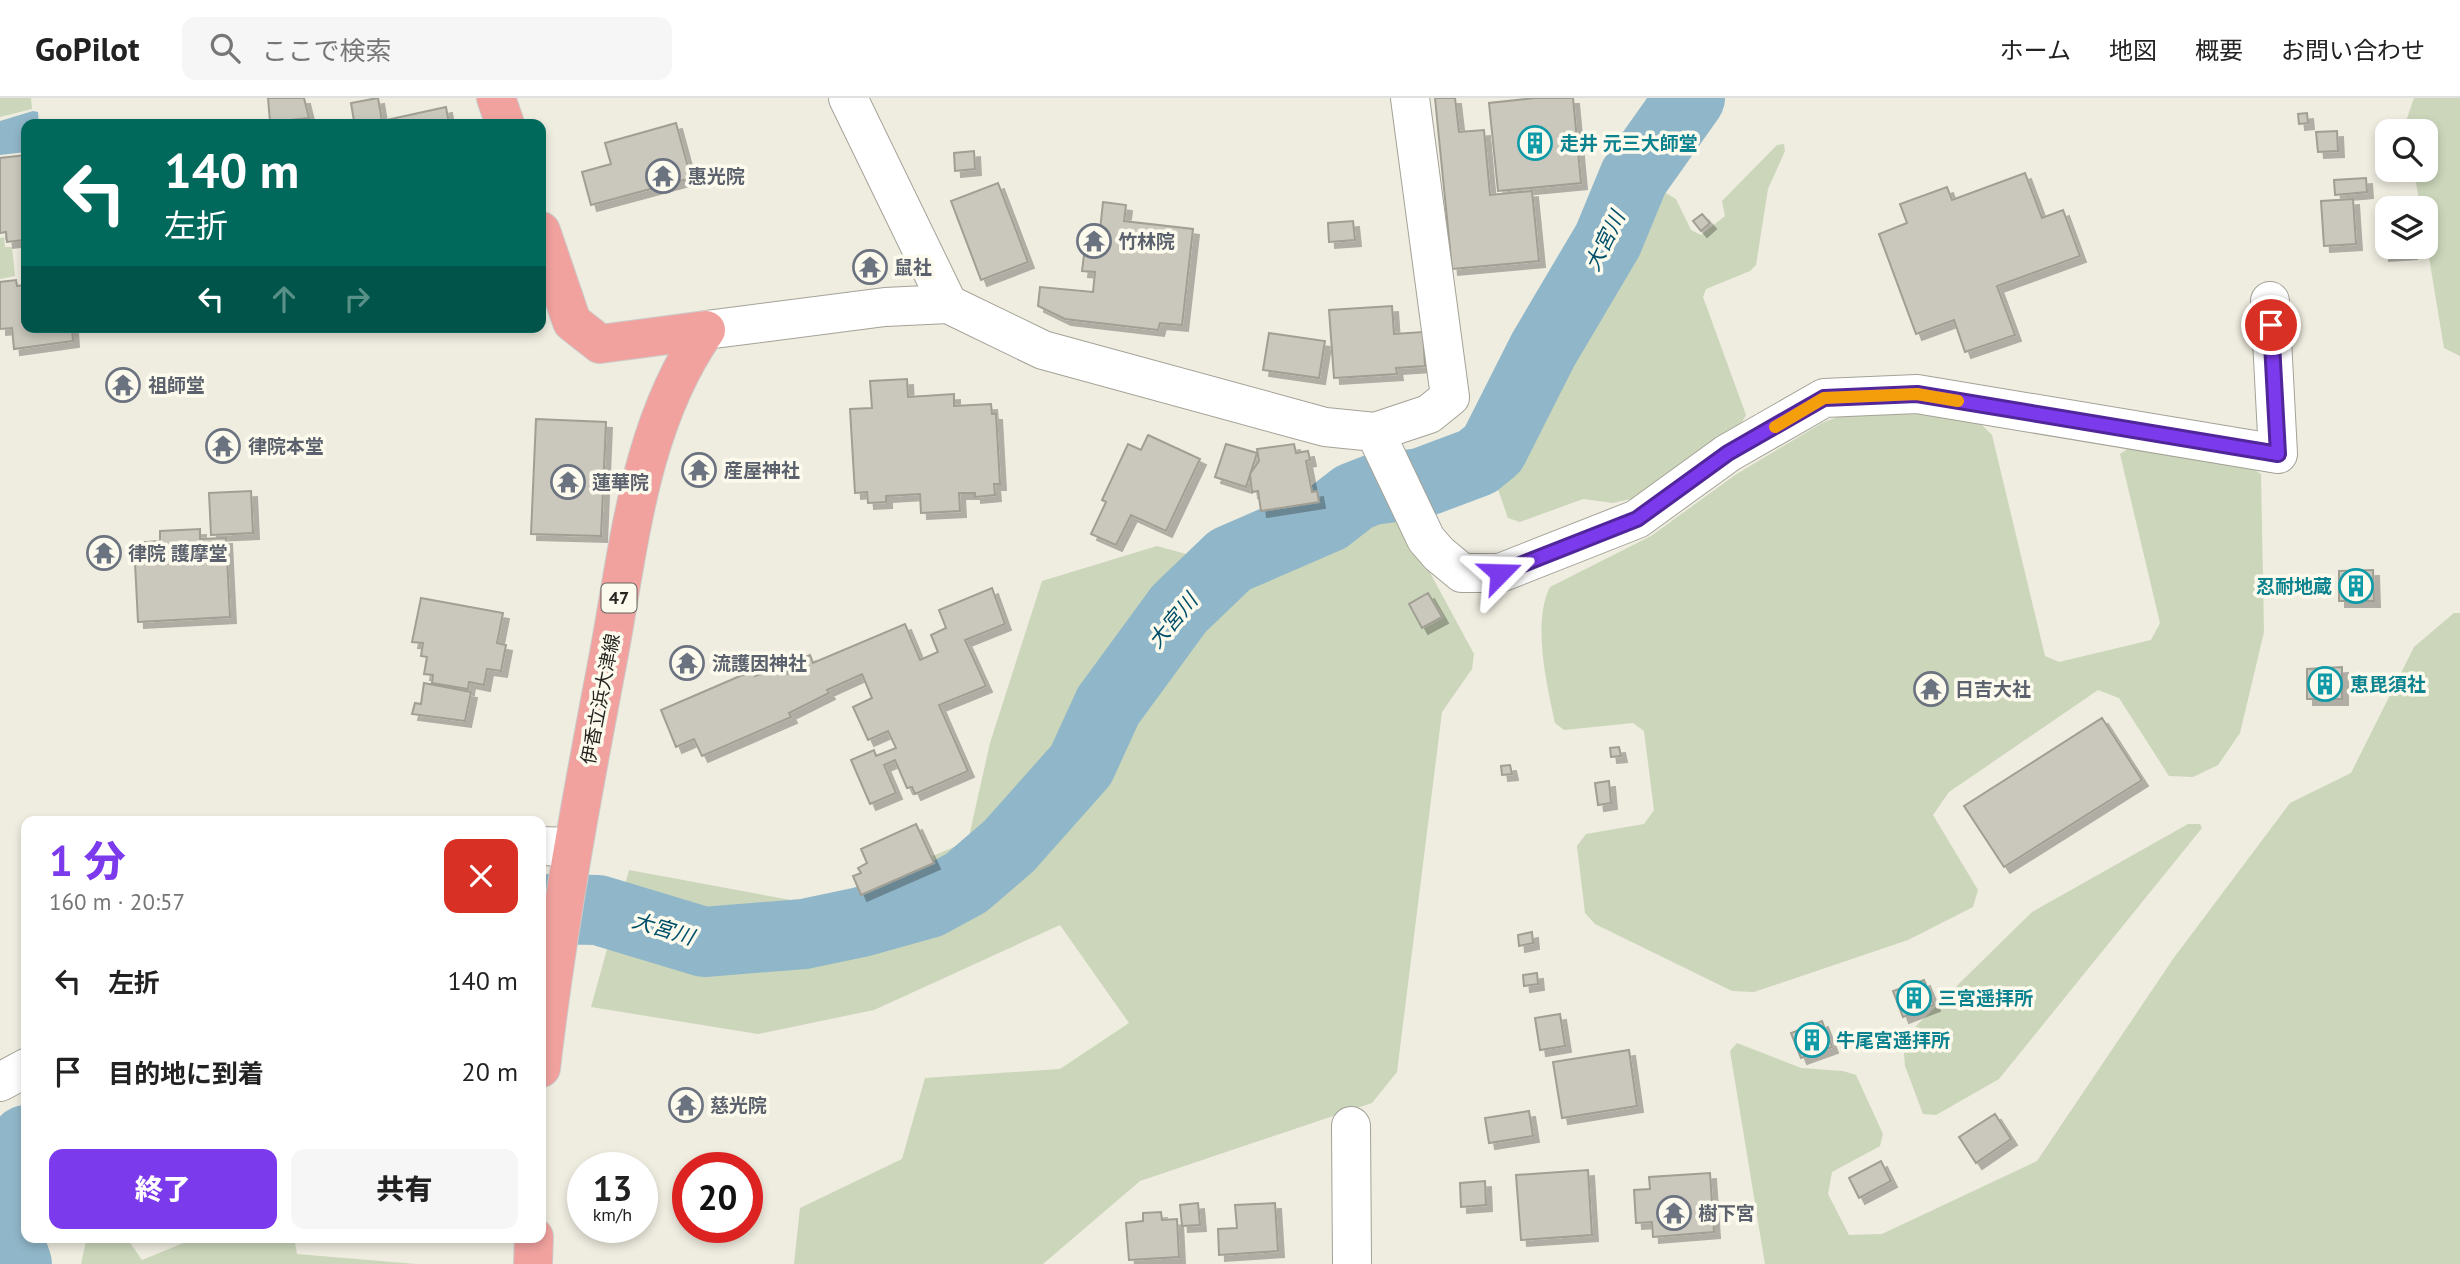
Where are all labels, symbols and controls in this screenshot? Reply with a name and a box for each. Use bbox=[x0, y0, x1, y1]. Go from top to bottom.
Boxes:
search box bbox=[182, 17, 672, 80]
text: GoPilot bbox=[35, 27, 140, 70]
icon: search bbox=[206, 29, 244, 67]
text: ここで検索 bbox=[262, 34, 392, 67]
text: ホーム bbox=[2000, 35, 2071, 66]
text: 地図 bbox=[2109, 35, 2157, 66]
text: 概要 bbox=[2195, 35, 2243, 66]
text: お問い合わせ bbox=[2281, 35, 2425, 66]
map controls bbox=[2375, 119, 2438, 259]
button: search bbox=[2375, 119, 2438, 182]
building icon: 走井 元三大師堂 bbox=[1516, 124, 1554, 162]
place label: 走井 元三大師堂 bbox=[1560, 131, 1698, 155]
text: 140 m bbox=[164, 138, 299, 202]
icon: left bbox=[49, 147, 140, 238]
temple icon: 惠光院 bbox=[644, 157, 682, 195]
place label: 惠光院 bbox=[688, 164, 745, 188]
button: layers bbox=[2375, 196, 2438, 259]
text: 左折 bbox=[164, 204, 228, 246]
water label: 大宮川 bbox=[1579, 205, 1631, 275]
temple icon: 竹林院 bbox=[1075, 222, 1113, 260]
place label: 竹林院 bbox=[1118, 229, 1175, 253]
temple icon: 鼠社 bbox=[851, 248, 889, 286]
place label: 鼠社 bbox=[894, 255, 932, 279]
icon: left bbox=[192, 280, 230, 318]
icon: ahead bbox=[265, 280, 303, 318]
icon: right bbox=[338, 280, 376, 318]
pin bbox=[2241, 295, 2301, 355]
icon: arrive bbox=[2252, 306, 2290, 344]
temple icon: 祖師堂 bbox=[104, 366, 142, 404]
place label: 祖師堂 bbox=[148, 373, 205, 397]
temple icon: 律院本堂 bbox=[204, 427, 242, 465]
place label: 律院本堂 bbox=[248, 434, 324, 458]
temple icon: 産屋神社 bbox=[680, 451, 718, 489]
place label: 産屋神社 bbox=[724, 458, 800, 482]
temple icon: 蓮華院 bbox=[549, 463, 587, 501]
place label: 蓮華院 bbox=[592, 470, 649, 494]
temple icon: 律院 護摩堂 bbox=[85, 534, 123, 572]
position arrow bbox=[1463, 536, 1537, 610]
place label: 律院 護摩堂 bbox=[128, 541, 228, 565]
building icon: 忍耐地蔵 bbox=[2337, 567, 2375, 605]
place label: 忍耐地蔵 bbox=[2256, 574, 2332, 598]
road number: 47 bbox=[602, 584, 636, 612]
water label: 大宮川 bbox=[1142, 586, 1204, 653]
street label: 伊香立浜大津線 bbox=[576, 631, 624, 767]
temple icon: 流護因神社 bbox=[668, 644, 706, 682]
place label: 流護因神社 bbox=[712, 651, 807, 675]
building icon: 恵毘須社 bbox=[2306, 665, 2344, 703]
temple icon: 日吉大社 bbox=[1912, 670, 1950, 708]
place label: 恵毘須社 bbox=[2350, 672, 2426, 696]
place label: 日吉大社 bbox=[1955, 677, 2031, 701]
text: 1 分 bbox=[49, 833, 125, 888]
button: close bbox=[444, 839, 518, 913]
text: 160 m · 20:57 bbox=[49, 887, 185, 916]
water label: 大宮川 bbox=[629, 906, 699, 951]
icon: left bbox=[49, 962, 87, 1000]
text: 140 m bbox=[447, 964, 518, 997]
text: 左折 bbox=[108, 966, 160, 999]
building icon: 三宮遥拝所 bbox=[1895, 979, 1933, 1017]
place label: 三宮遥拝所 bbox=[1938, 986, 2033, 1010]
building icon: 牛尾宮遥拝所 bbox=[1793, 1021, 1831, 1059]
place label: 牛尾宮遥拝所 bbox=[1836, 1028, 1950, 1052]
icon: arrive bbox=[49, 1053, 87, 1091]
text: 20 m bbox=[462, 1055, 518, 1088]
text: 目的地に到着 bbox=[108, 1057, 264, 1090]
temple icon: 慈光院 bbox=[667, 1086, 705, 1124]
place label: 慈光院 bbox=[710, 1093, 767, 1117]
button: 終了 bbox=[49, 1149, 277, 1229]
button: 共有 bbox=[291, 1149, 518, 1229]
speed limit sign: 20 bbox=[672, 1152, 763, 1243]
text: 13 bbox=[593, 1165, 632, 1211]
temple icon: 樹下宮 bbox=[1655, 1194, 1693, 1232]
place label: 樹下宮 bbox=[1698, 1201, 1755, 1225]
text: km/h bbox=[593, 1203, 632, 1226]

